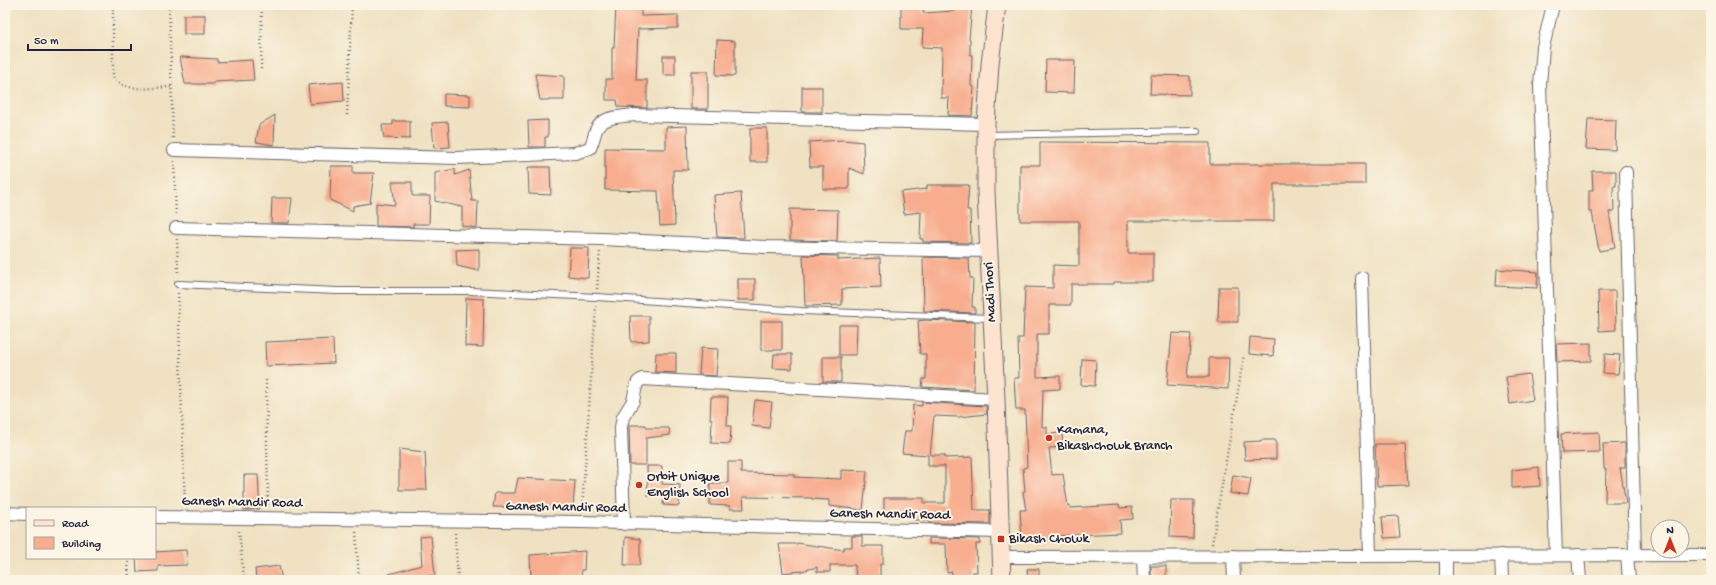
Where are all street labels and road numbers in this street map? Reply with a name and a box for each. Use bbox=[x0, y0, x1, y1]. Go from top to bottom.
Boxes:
street label: Madi Thori bbox=[981, 261, 1001, 323]
street label: Ganesh Mandir Road bbox=[182, 493, 304, 513]
street label: Ganesh Mandir Road bbox=[506, 498, 628, 518]
street label: Ganesh Mandir Road bbox=[830, 505, 952, 525]

